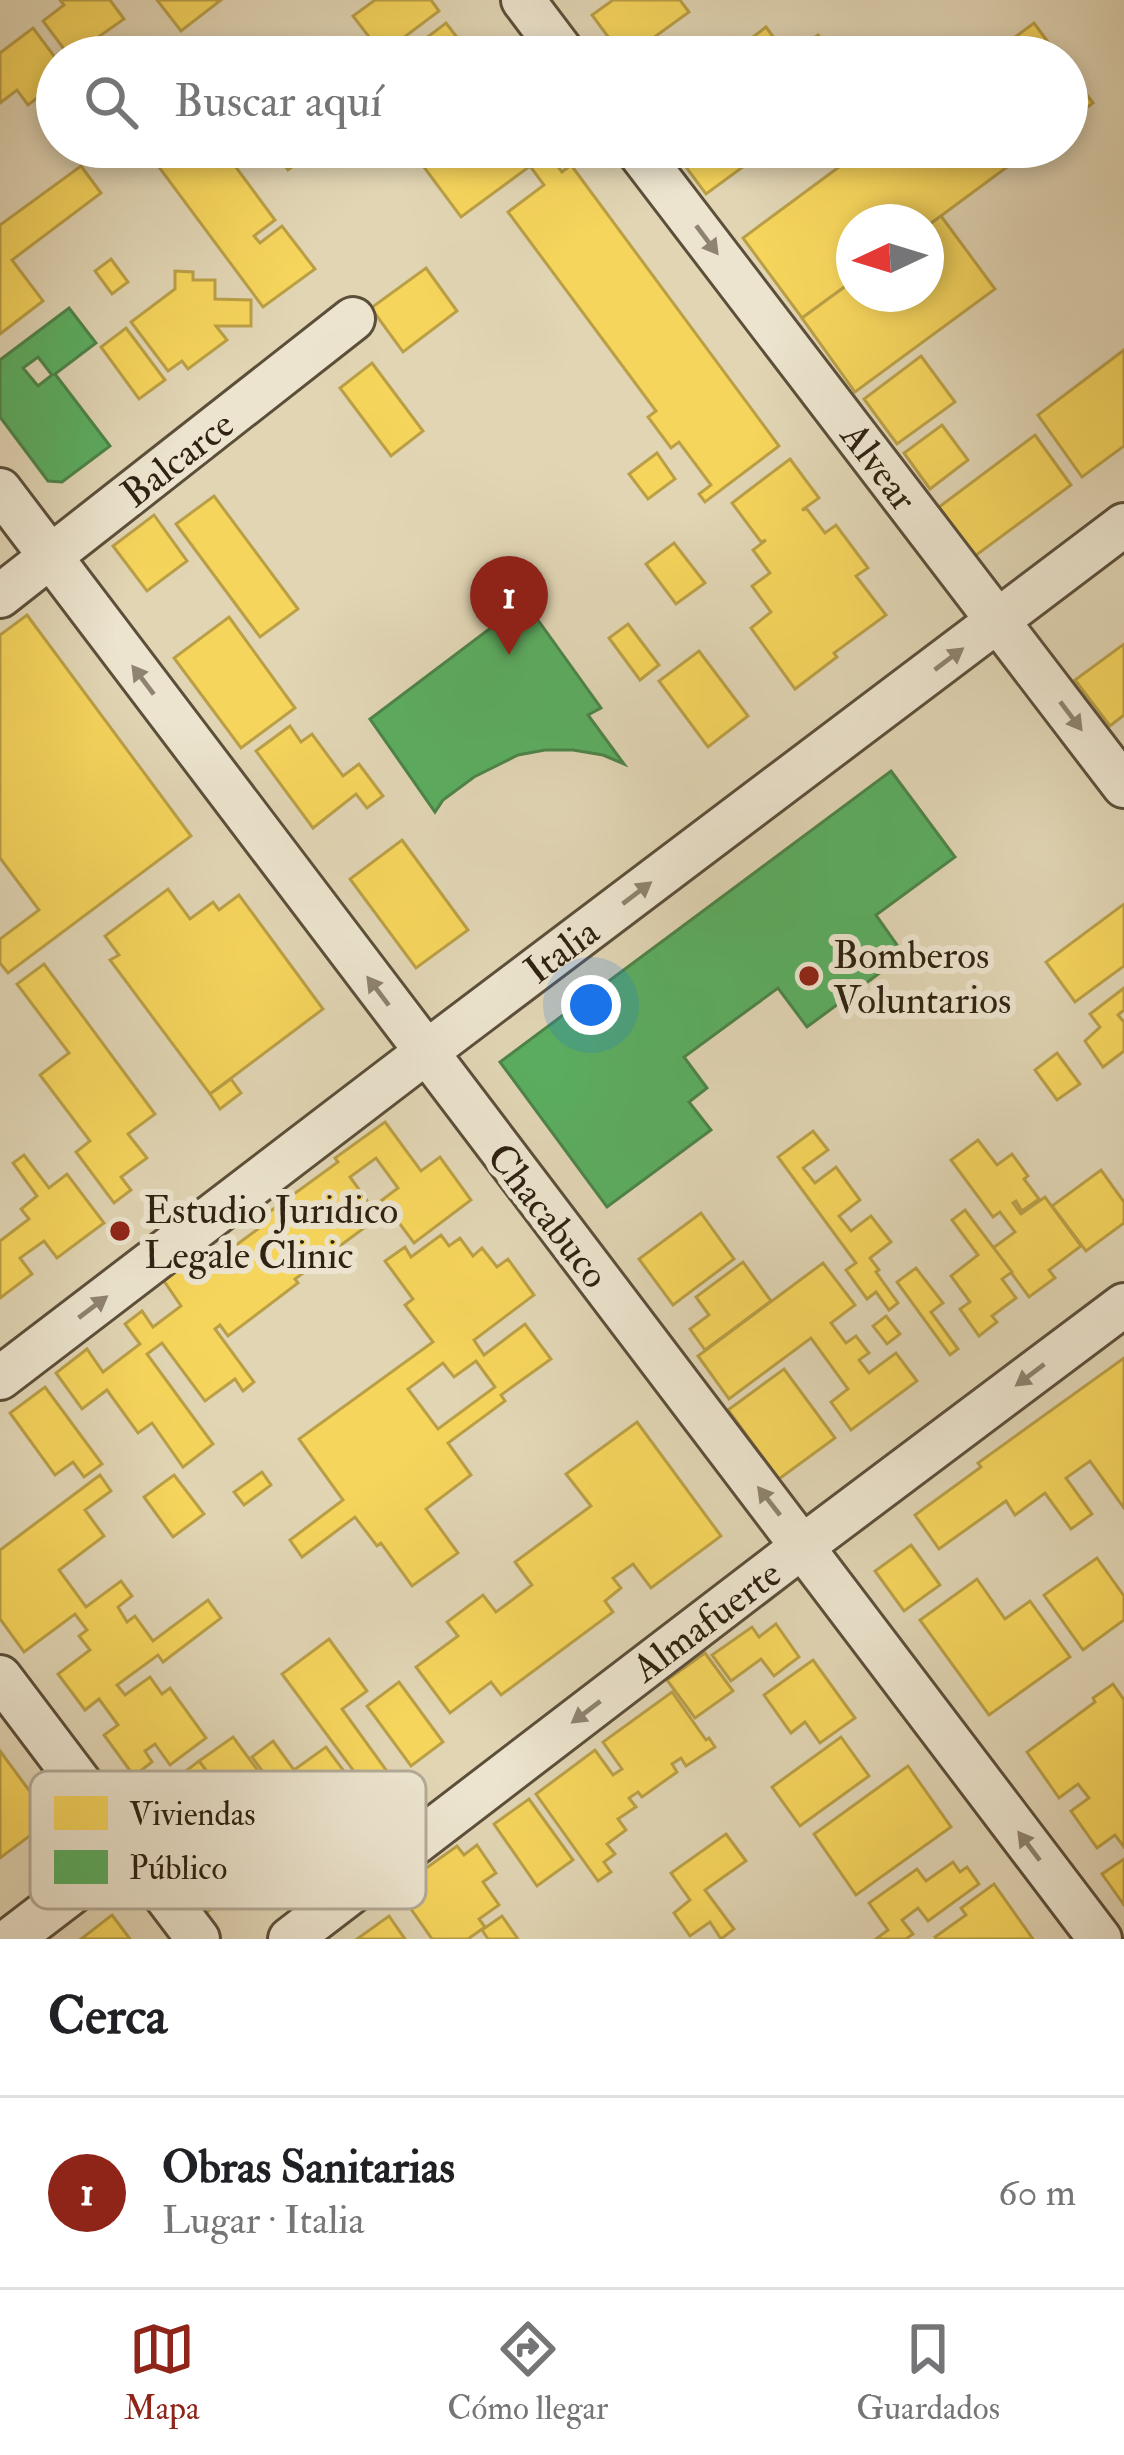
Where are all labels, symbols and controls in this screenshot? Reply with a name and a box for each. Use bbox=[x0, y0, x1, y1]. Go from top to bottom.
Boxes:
search box bbox=[36, 36, 1088, 168]
icon: search bbox=[78, 69, 144, 135]
text: Buscar aquí bbox=[174, 74, 382, 130]
north arrow bbox=[836, 204, 944, 312]
one-way arrow bbox=[694, 224, 718, 256]
street label: Balcarce bbox=[112, 400, 244, 518]
street label: Alvear bbox=[829, 412, 928, 521]
pin: 1 bbox=[470, 556, 548, 655]
one-way arrow bbox=[933, 647, 965, 671]
one-way arrow bbox=[132, 664, 156, 696]
one-way arrow bbox=[1059, 701, 1083, 732]
one-way arrow bbox=[621, 881, 653, 906]
street label: Italia bbox=[515, 907, 609, 995]
place label: Bomberos Voluntarios bbox=[833, 931, 1011, 1025]
marker: Bomberos Voluntarios bbox=[796, 963, 822, 989]
your location bbox=[561, 975, 621, 1035]
one-way arrow bbox=[367, 976, 391, 1007]
street label: Chacabuco bbox=[476, 1134, 620, 1298]
place label: Estudio Juridico Legale Clinic bbox=[144, 1186, 398, 1280]
marker: Estudio Juridico Legale Clinic bbox=[107, 1218, 133, 1244]
one-way arrow bbox=[77, 1295, 108, 1320]
one-way arrow bbox=[1015, 1362, 1046, 1387]
one-way arrow bbox=[757, 1485, 782, 1517]
street label: Almafuerte bbox=[622, 1549, 791, 1694]
one-way arrow bbox=[570, 1699, 601, 1724]
legend bbox=[30, 1771, 426, 1909]
text: Viviendas bbox=[129, 1794, 256, 1835]
one-way arrow bbox=[1018, 1830, 1042, 1861]
text: Público bbox=[129, 1848, 227, 1889]
text: Cerca bbox=[48, 1985, 167, 2049]
text: Obras Sanitarias bbox=[162, 2140, 455, 2196]
text: 1 bbox=[80, 2168, 94, 2217]
text: 60 m bbox=[998, 2168, 1076, 2217]
text: Lugar · Italia bbox=[162, 2196, 365, 2245]
tab: Mapa bbox=[124, 2316, 199, 2429]
tab: Cómo llegar bbox=[447, 2316, 608, 2429]
tab: Guardados bbox=[856, 2316, 1000, 2429]

